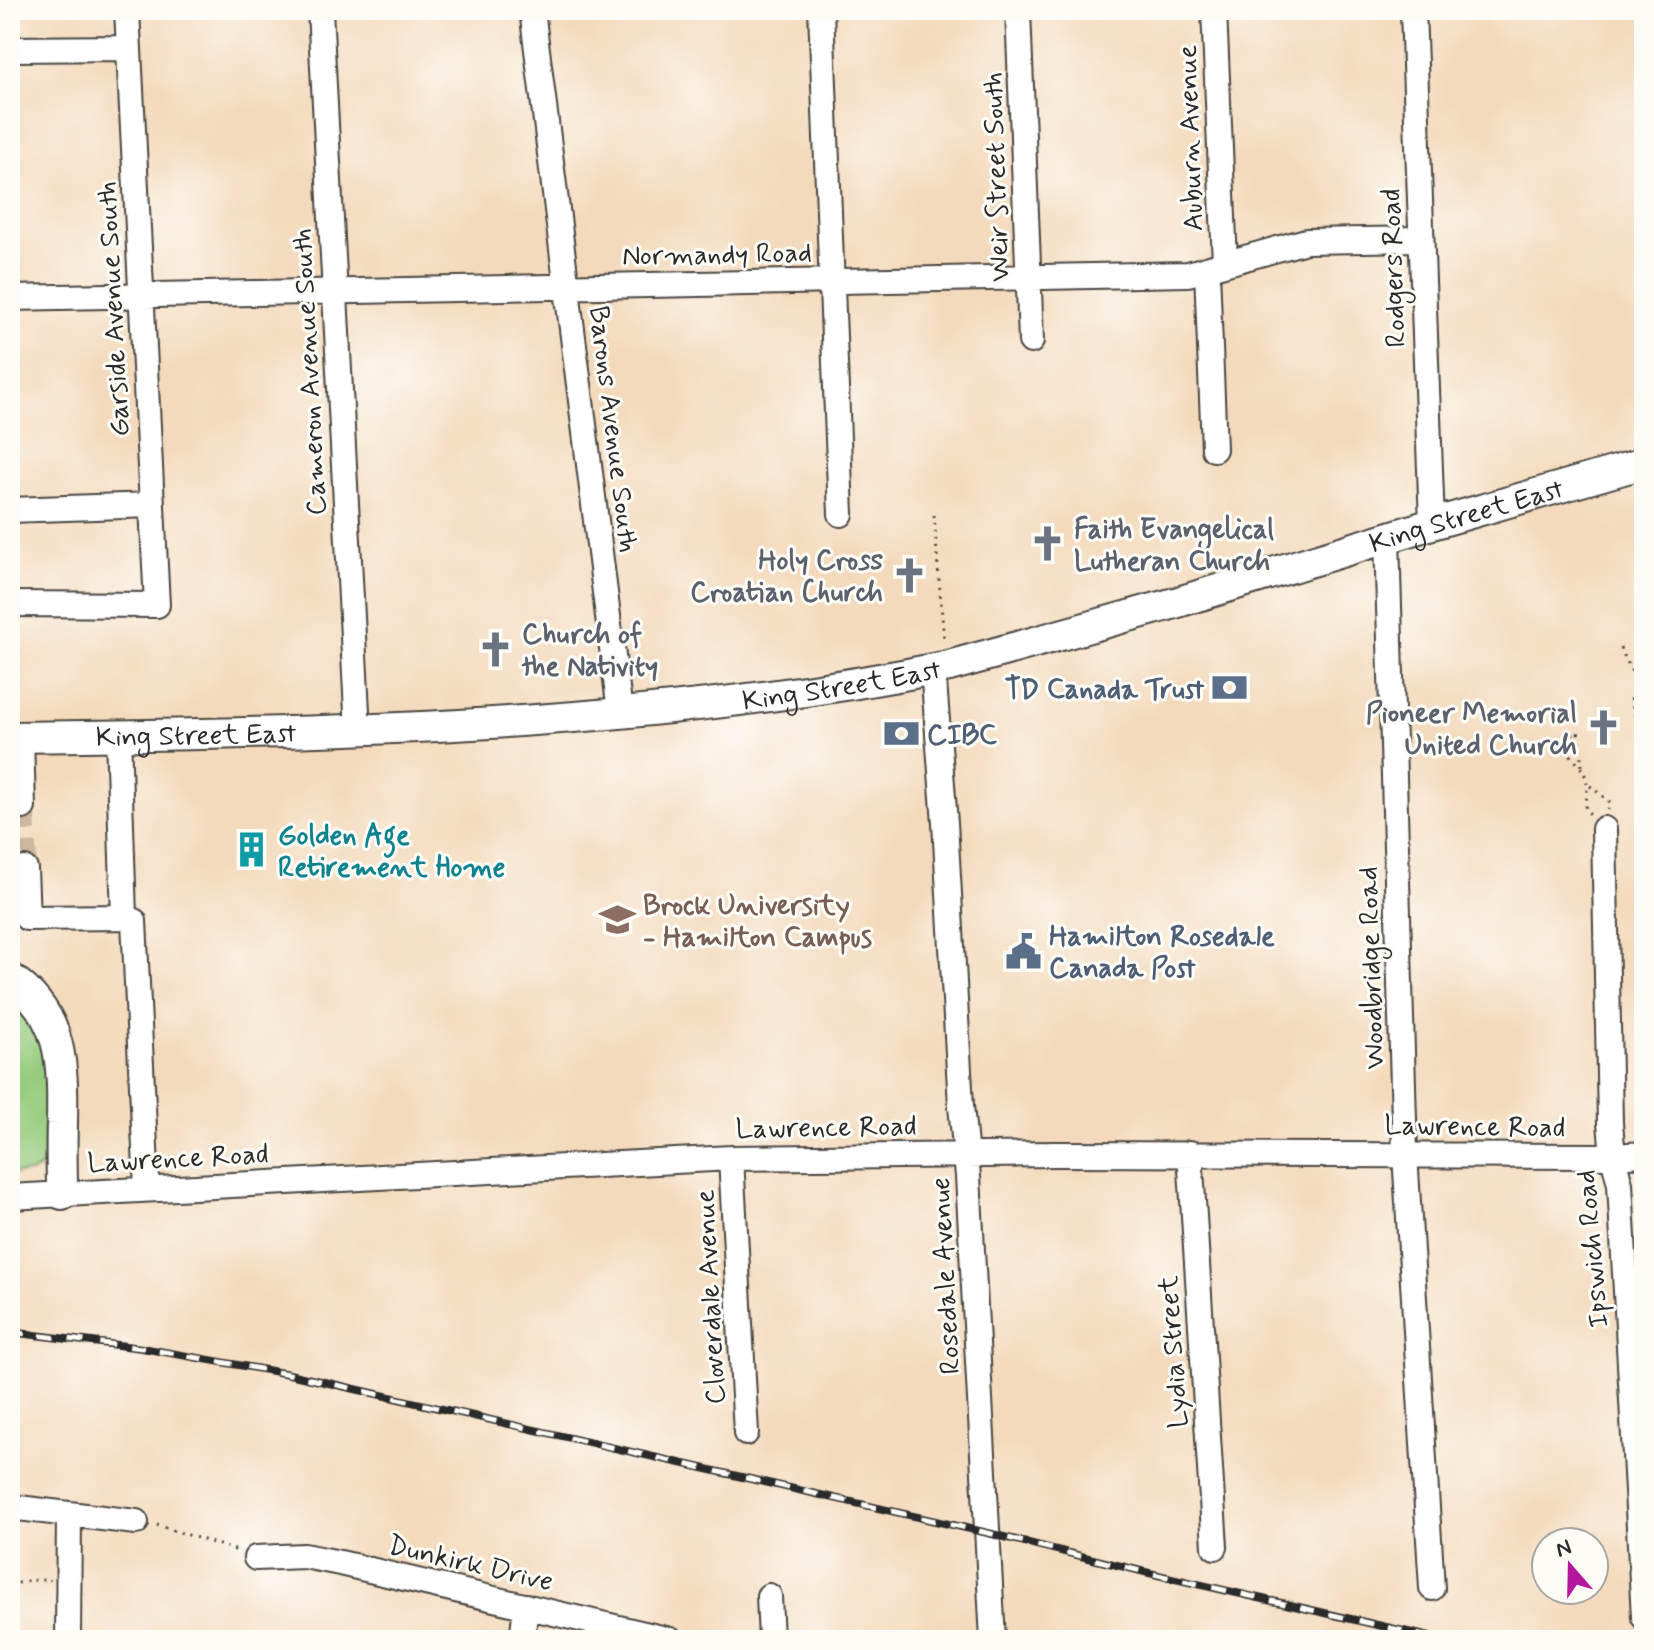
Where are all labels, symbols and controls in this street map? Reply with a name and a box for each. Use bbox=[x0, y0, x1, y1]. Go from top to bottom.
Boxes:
street label: Auburn Avenue bbox=[1170, 44, 1213, 232]
street label: Weir Street South bbox=[975, 71, 1020, 282]
street label: Garside Avenue South bbox=[89, 180, 140, 437]
street label: Rodgers Road bbox=[1373, 188, 1418, 348]
street label: Cameron Avenue South bbox=[285, 227, 336, 516]
street label: Normandy Road bbox=[622, 235, 812, 276]
street label: Barons Avenue South bbox=[579, 304, 646, 555]
street label: King Street East bbox=[1365, 471, 1569, 563]
place label: Faith Evangelical Lutheran Church bbox=[1074, 512, 1274, 581]
church icon: Faith Evangelical Lutheran Church bbox=[1029, 525, 1067, 563]
place label: Holy Cross Croatian Church bbox=[690, 543, 883, 612]
church icon: Holy Cross Croatian Church bbox=[890, 556, 928, 594]
place label: Church of the Nativity bbox=[521, 617, 658, 686]
church icon: Church of the Nativity bbox=[477, 630, 515, 668]
street label: King Street East bbox=[740, 652, 945, 721]
bank icon: TD Canada Trust bbox=[1211, 669, 1249, 707]
place label: TD Canada Trust bbox=[1005, 672, 1205, 709]
place label: Pioneer Memorial United Church bbox=[1366, 696, 1577, 765]
church icon: Pioneer Memorial United Church bbox=[1584, 709, 1622, 747]
bank icon: CIBC bbox=[882, 715, 920, 753]
street label: King Street East bbox=[95, 716, 298, 758]
place label: CIBC bbox=[927, 718, 997, 755]
place label: Golden Age Retirement Home bbox=[278, 818, 505, 887]
building icon: Golden Age Retirement Home bbox=[233, 831, 271, 869]
street label: Woodbridge Road bbox=[1350, 866, 1397, 1070]
place label: Brock University - Hamilton Campus bbox=[643, 888, 872, 957]
school or university icon: Brock University - Hamilton Campus bbox=[598, 901, 636, 939]
place label: Hamilton Rosedale Canada Post bbox=[1049, 919, 1275, 988]
public building icon: Hamilton Rosedale Canada Post bbox=[1004, 932, 1042, 970]
street label: Lawrence Road bbox=[1384, 1107, 1566, 1148]
street label: Lawrence Road bbox=[735, 1108, 917, 1149]
street label: Lawrence Road bbox=[87, 1136, 270, 1183]
street label: Ipswich Road bbox=[1568, 1168, 1619, 1329]
street label: Rosedale Avenue bbox=[923, 1176, 970, 1375]
street label: Cloverdale Avenue bbox=[687, 1188, 736, 1405]
street label: Lydia Street bbox=[1151, 1274, 1198, 1429]
north arrow bbox=[1530, 1526, 1610, 1606]
street label: Dunkirk Drive bbox=[384, 1527, 557, 1601]
text: N bbox=[1552, 1533, 1576, 1565]

